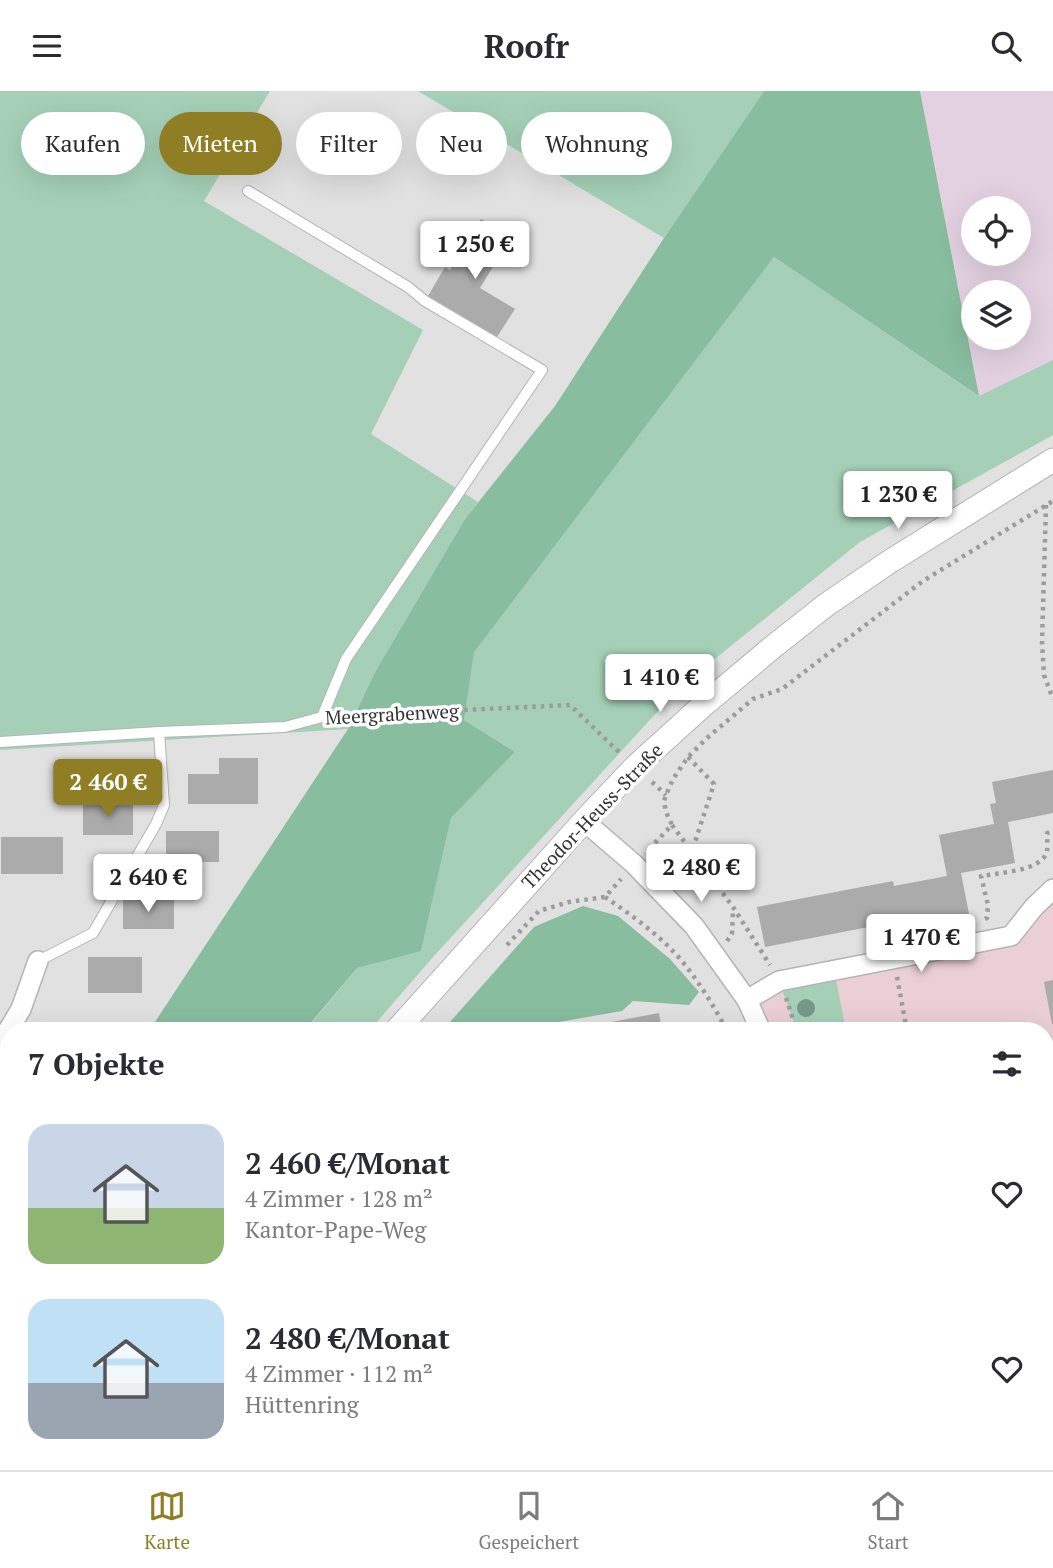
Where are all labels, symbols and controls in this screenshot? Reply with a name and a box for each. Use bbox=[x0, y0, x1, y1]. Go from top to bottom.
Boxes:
text: Roofr bbox=[484, 25, 569, 67]
icon: menu bbox=[28, 27, 66, 65]
icon: search bbox=[987, 27, 1025, 65]
chip: Kaufen bbox=[21, 112, 145, 175]
chip: Mieten bbox=[159, 112, 282, 175]
chip: Filter bbox=[296, 112, 402, 175]
chip: Neu bbox=[416, 112, 507, 175]
chip: Wohnung bbox=[521, 112, 672, 175]
map controls bbox=[961, 196, 1031, 350]
button: locate bbox=[961, 196, 1031, 266]
pin: 1 250 € bbox=[410, 221, 540, 281]
text: 1 250 € bbox=[436, 228, 514, 259]
button: layers bbox=[961, 280, 1031, 350]
pin: 1 230 € bbox=[833, 471, 963, 531]
text: 1 230 € bbox=[859, 478, 937, 509]
pin: 1 410 € bbox=[595, 655, 725, 714]
text: 1 410 € bbox=[621, 661, 699, 692]
street label: Meergrabenweg bbox=[324, 697, 461, 729]
street label: Theodor-Heuss-Straße bbox=[516, 737, 668, 894]
pin: 2 460 € bbox=[43, 759, 173, 819]
text: 2 460 € bbox=[69, 766, 147, 797]
pin: 2 480 € bbox=[636, 845, 766, 904]
text: 2 480 € bbox=[662, 851, 740, 882]
pin: 2 640 € bbox=[83, 855, 213, 914]
text: 2 640 € bbox=[109, 861, 187, 892]
pin: 1 470 € bbox=[856, 915, 986, 974]
text: 1 470 € bbox=[882, 921, 960, 952]
text: 7 Objekte bbox=[28, 1044, 165, 1084]
icon: filters bbox=[988, 1045, 1026, 1083]
text: 2 460 €/Monat bbox=[245, 1143, 450, 1183]
icon: home bbox=[84, 1152, 168, 1236]
icon: heart bbox=[988, 1175, 1026, 1213]
text: 4 Zimmer · 128 m² bbox=[245, 1183, 433, 1214]
text: Kantor-Pape-Weg bbox=[245, 1214, 426, 1245]
text: 2 480 €/Monat bbox=[245, 1318, 450, 1358]
icon: home bbox=[84, 1327, 168, 1411]
icon: heart bbox=[988, 1350, 1026, 1388]
text: 4 Zimmer · 112 m² bbox=[245, 1358, 433, 1389]
text: Hüttenring bbox=[245, 1389, 359, 1420]
tab: Karte bbox=[144, 1487, 190, 1554]
tab: Gespeichert bbox=[478, 1487, 579, 1554]
tab: Start bbox=[868, 1487, 909, 1554]

